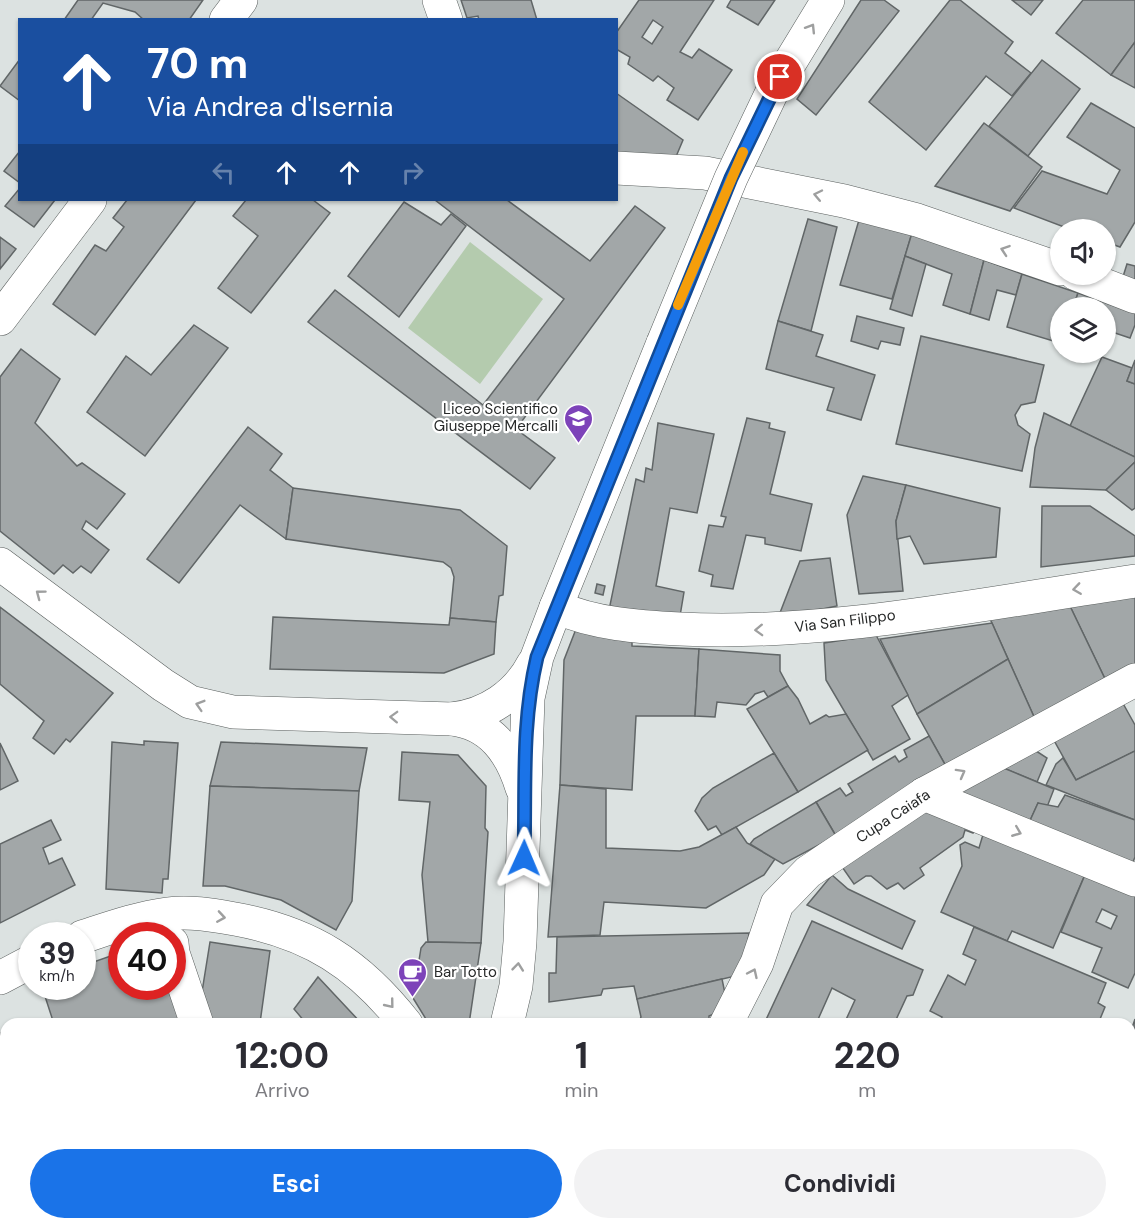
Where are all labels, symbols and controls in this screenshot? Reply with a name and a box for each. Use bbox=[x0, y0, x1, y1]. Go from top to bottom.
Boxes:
one-way arrow bbox=[803, 24, 815, 34]
text: 70 m bbox=[147, 36, 248, 91]
icon: ahead bbox=[48, 42, 126, 120]
pin bbox=[754, 51, 805, 102]
icon: arrive bbox=[763, 60, 796, 93]
text: Via Andrea d'Isernia bbox=[147, 89, 394, 124]
icon: left bbox=[207, 156, 240, 189]
icon: ahead bbox=[270, 156, 303, 189]
icon: ahead bbox=[333, 156, 366, 189]
icon: right bbox=[396, 156, 429, 189]
one-way arrow bbox=[814, 189, 824, 202]
map controls bbox=[1050, 219, 1116, 363]
button: sound bbox=[1050, 219, 1116, 285]
one-way arrow bbox=[1000, 245, 1011, 258]
button: layers bbox=[1050, 297, 1116, 363]
place label: Liceo Scientifico Giuseppe Mercalli bbox=[434, 399, 558, 436]
school or university icon: Liceo Scientifico Giuseppe Mercalli bbox=[563, 402, 595, 444]
one-way arrow bbox=[1072, 583, 1082, 595]
one-way arrow bbox=[36, 590, 47, 601]
street label: Via San Filippo bbox=[793, 605, 897, 637]
one-way arrow bbox=[754, 623, 763, 636]
one-way arrow bbox=[195, 700, 206, 712]
one-way arrow bbox=[389, 710, 398, 723]
one-way arrow bbox=[955, 769, 965, 780]
street label: Cupa Caiafa bbox=[852, 785, 934, 847]
one-way arrow bbox=[1011, 825, 1022, 837]
position arrow bbox=[492, 826, 556, 890]
one-way arrow bbox=[217, 910, 226, 922]
speed limit sign: 40 bbox=[108, 922, 186, 1000]
text: 39 bbox=[39, 934, 75, 973]
cafe icon: Bar Totto bbox=[397, 956, 429, 998]
place label: Bar Totto bbox=[434, 962, 497, 982]
one-way arrow bbox=[511, 963, 524, 972]
text: km/h bbox=[39, 966, 75, 986]
one-way arrow bbox=[745, 968, 757, 979]
one-way arrow bbox=[383, 997, 394, 1008]
text: 12:00 bbox=[235, 1032, 329, 1079]
text: 1 bbox=[575, 1032, 588, 1079]
text: 220 bbox=[834, 1032, 901, 1079]
text: Arrivo bbox=[255, 1077, 310, 1103]
text: min bbox=[564, 1077, 599, 1103]
text: m bbox=[858, 1077, 876, 1103]
button: Esci bbox=[30, 1149, 562, 1218]
button: Condividi bbox=[574, 1149, 1106, 1218]

